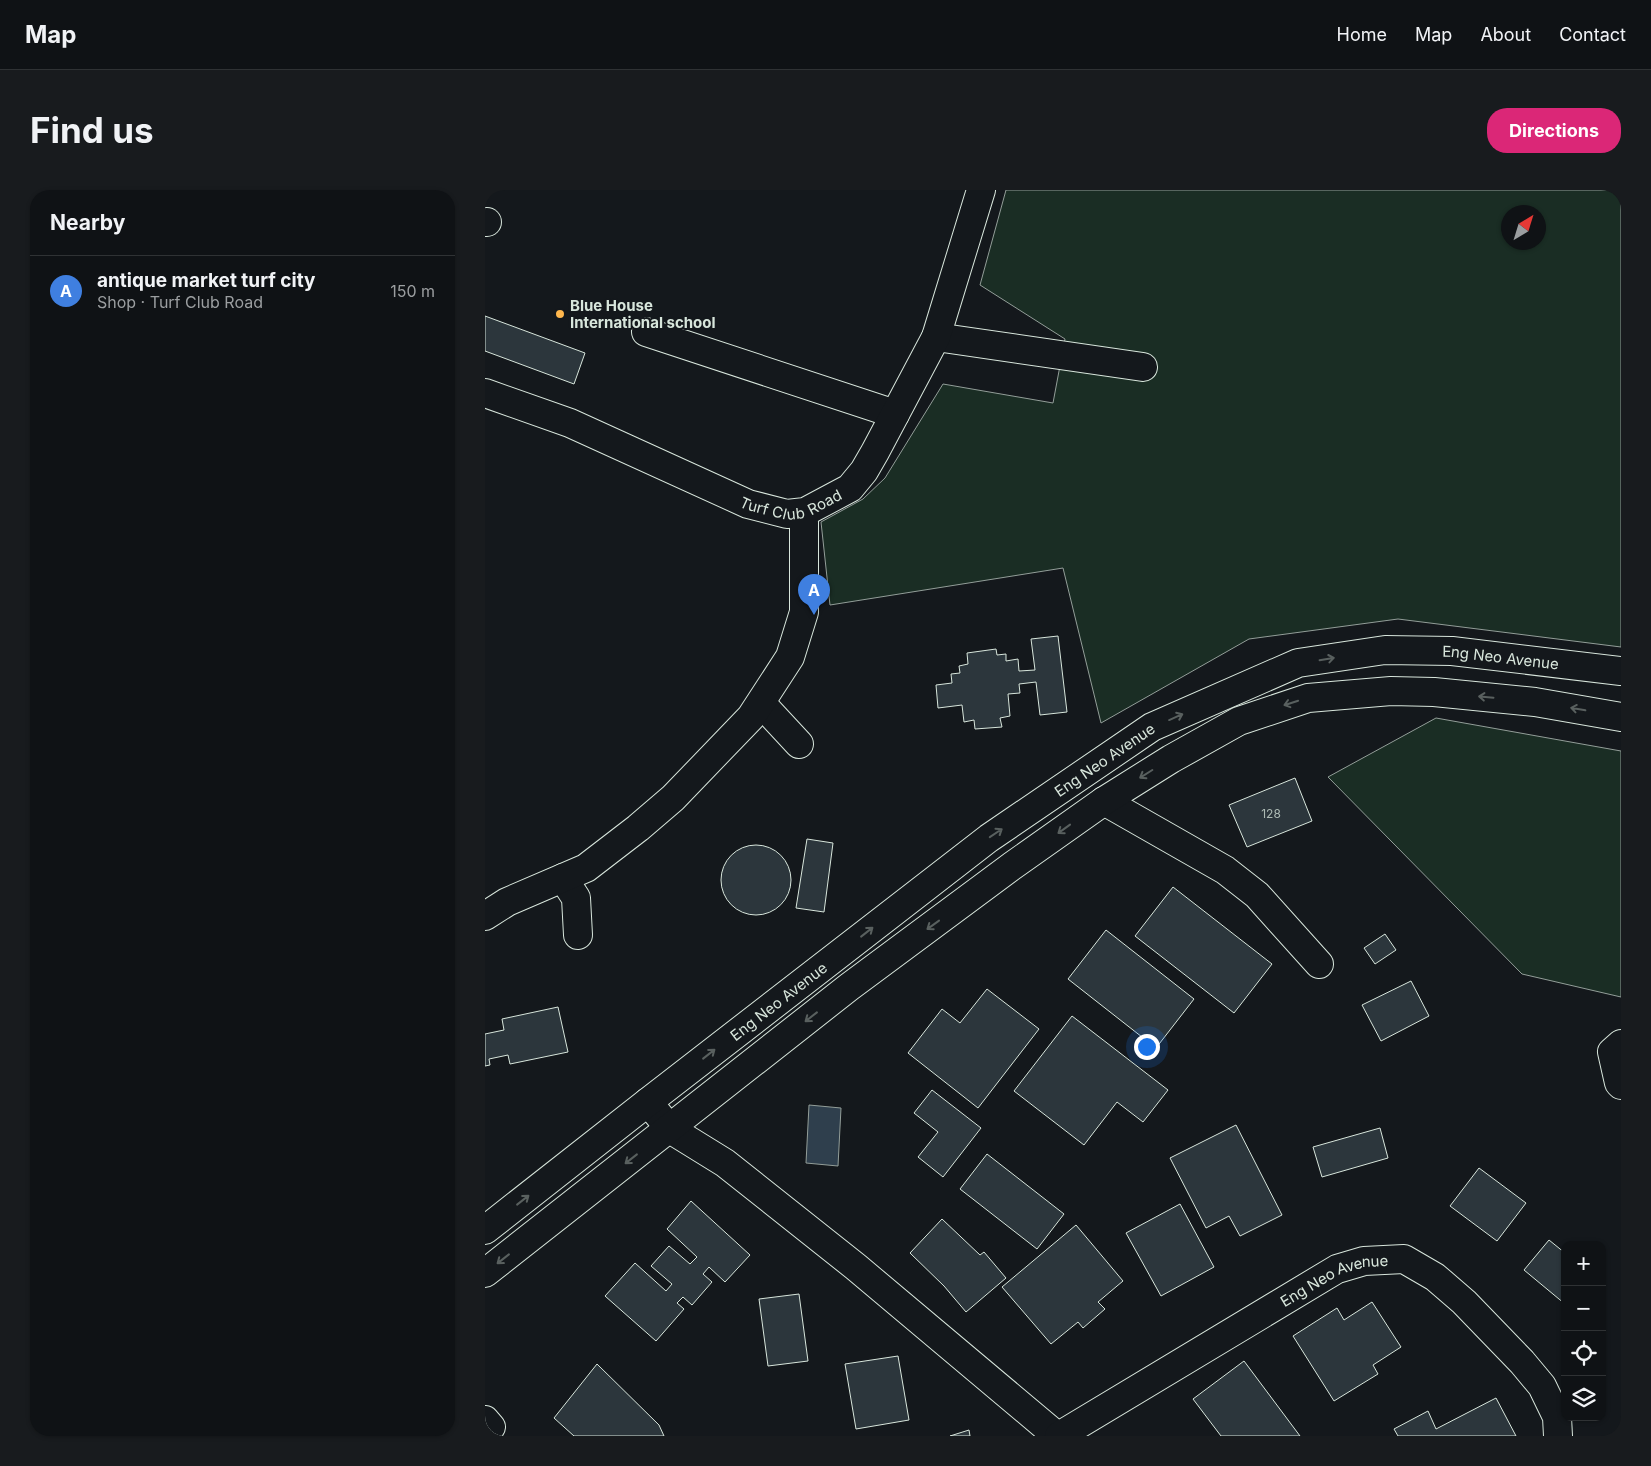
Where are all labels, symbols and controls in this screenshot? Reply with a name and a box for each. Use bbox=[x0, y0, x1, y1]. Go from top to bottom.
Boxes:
text: Map bbox=[25, 20, 76, 49]
text: Home bbox=[1337, 24, 1387, 45]
text: Map bbox=[1415, 24, 1452, 45]
text: About bbox=[1480, 24, 1531, 45]
text: Contact bbox=[1559, 24, 1626, 45]
button: Directions bbox=[1487, 108, 1621, 153]
text: Find us bbox=[30, 109, 154, 151]
north arrow bbox=[1501, 205, 1546, 250]
text: Nearby bbox=[50, 210, 125, 235]
text: antique market turf city bbox=[97, 269, 315, 292]
text: A bbox=[60, 281, 72, 301]
text: 150 m bbox=[390, 281, 435, 301]
text: Shop · Turf Club Road bbox=[97, 292, 263, 312]
place label: Blue House International school bbox=[570, 296, 716, 332]
marker: Blue House International school bbox=[554, 308, 566, 320]
street label: Turf Club Road bbox=[737, 485, 845, 523]
pin: A bbox=[798, 574, 830, 615]
street label: Eng Neo Avenue bbox=[1442, 641, 1560, 673]
one-way arrow bbox=[1319, 653, 1335, 663]
one-way arrow bbox=[1478, 692, 1494, 702]
one-way arrow bbox=[1284, 699, 1300, 709]
one-way arrow bbox=[1570, 704, 1586, 714]
one-way arrow bbox=[1168, 711, 1183, 721]
street label: Eng Neo Avenue bbox=[1050, 719, 1158, 800]
one-way arrow bbox=[1139, 769, 1153, 780]
house number: 128 bbox=[1261, 806, 1281, 821]
one-way arrow bbox=[1057, 824, 1071, 834]
one-way arrow bbox=[989, 828, 1003, 838]
one-way arrow bbox=[926, 920, 940, 930]
one-way arrow bbox=[860, 927, 873, 938]
street label: Eng Neo Avenue bbox=[726, 958, 830, 1045]
one-way arrow bbox=[804, 1012, 818, 1022]
your location bbox=[1134, 1034, 1160, 1060]
one-way arrow bbox=[702, 1049, 715, 1060]
one-way arrow bbox=[624, 1154, 638, 1164]
one-way arrow bbox=[516, 1194, 529, 1205]
map controls bbox=[1561, 1241, 1606, 1421]
button: + bbox=[1561, 1241, 1606, 1286]
street label: Eng Neo Avenue bbox=[1276, 1250, 1389, 1311]
one-way arrow bbox=[496, 1254, 510, 1264]
button: − bbox=[1561, 1286, 1606, 1331]
button: locate bbox=[1561, 1331, 1606, 1376]
button: layers bbox=[1561, 1376, 1606, 1421]

